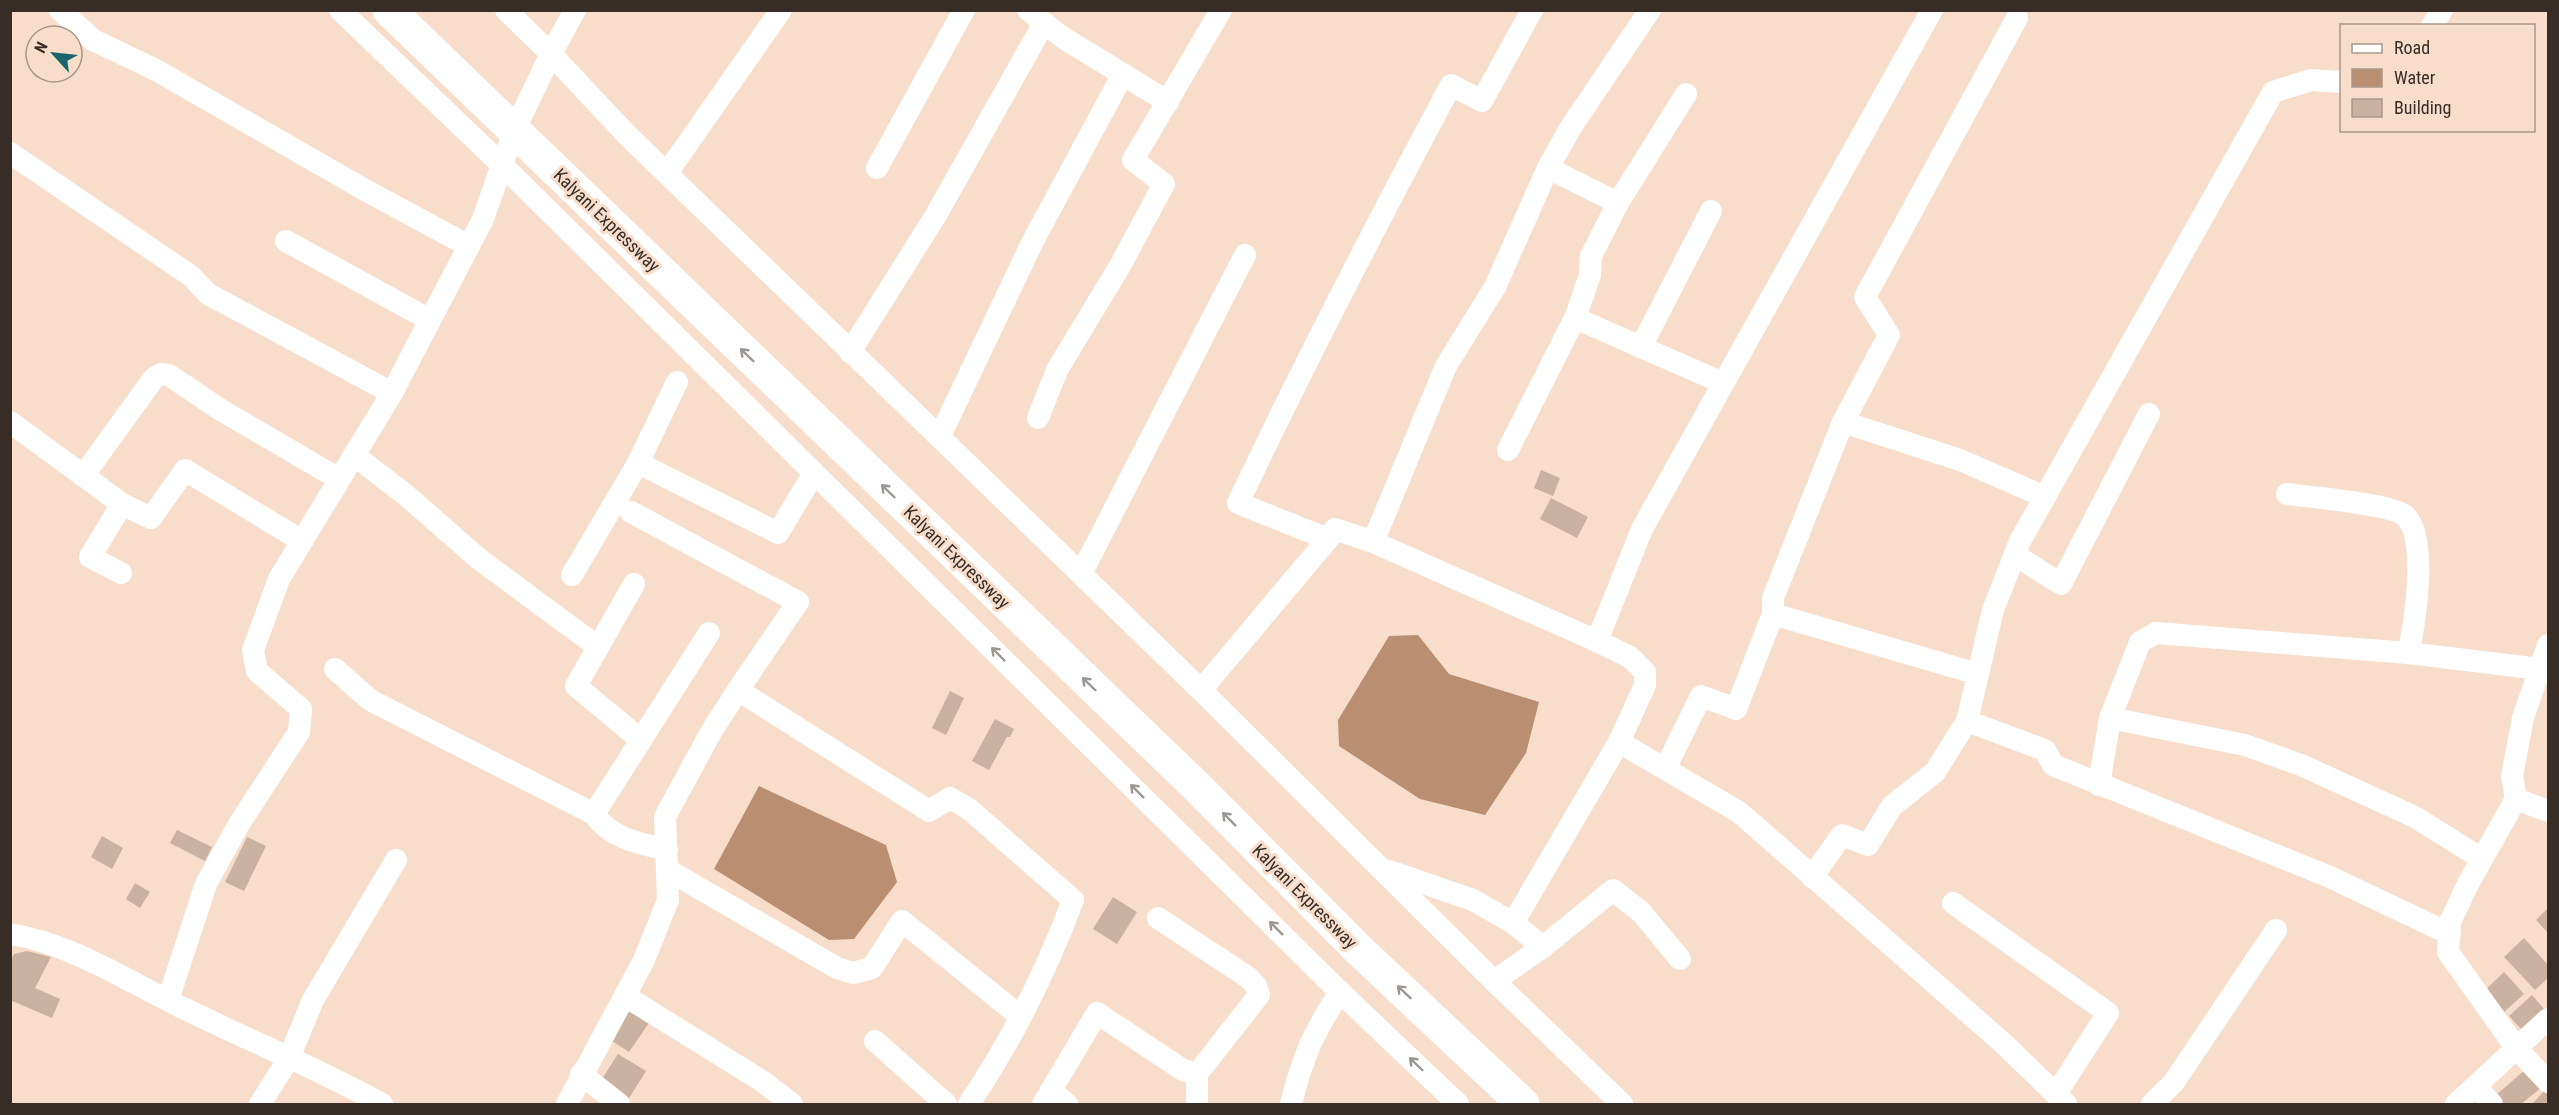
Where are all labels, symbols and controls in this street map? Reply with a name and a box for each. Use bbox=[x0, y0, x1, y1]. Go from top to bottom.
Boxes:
north arrow bbox=[24, 24, 84, 84]
legend bbox=[2340, 24, 2535, 132]
text: Road bbox=[2394, 37, 2430, 58]
text: N bbox=[30, 39, 52, 56]
text: Water bbox=[2394, 67, 2436, 88]
text: Building bbox=[2394, 97, 2451, 118]
street label: Kalyani Expressway bbox=[550, 164, 665, 276]
one-way arrow bbox=[740, 348, 755, 363]
one-way arrow bbox=[880, 483, 895, 498]
street label: Kalyani Expressway bbox=[900, 501, 1015, 613]
one-way arrow bbox=[991, 647, 1006, 662]
one-way arrow bbox=[1082, 676, 1097, 691]
one-way arrow bbox=[1130, 784, 1145, 798]
one-way arrow bbox=[1222, 812, 1237, 827]
street label: Kalyani Expressway bbox=[1248, 839, 1362, 953]
one-way arrow bbox=[1268, 921, 1283, 935]
one-way arrow bbox=[1397, 986, 1412, 1000]
one-way arrow bbox=[1408, 1057, 1423, 1071]

